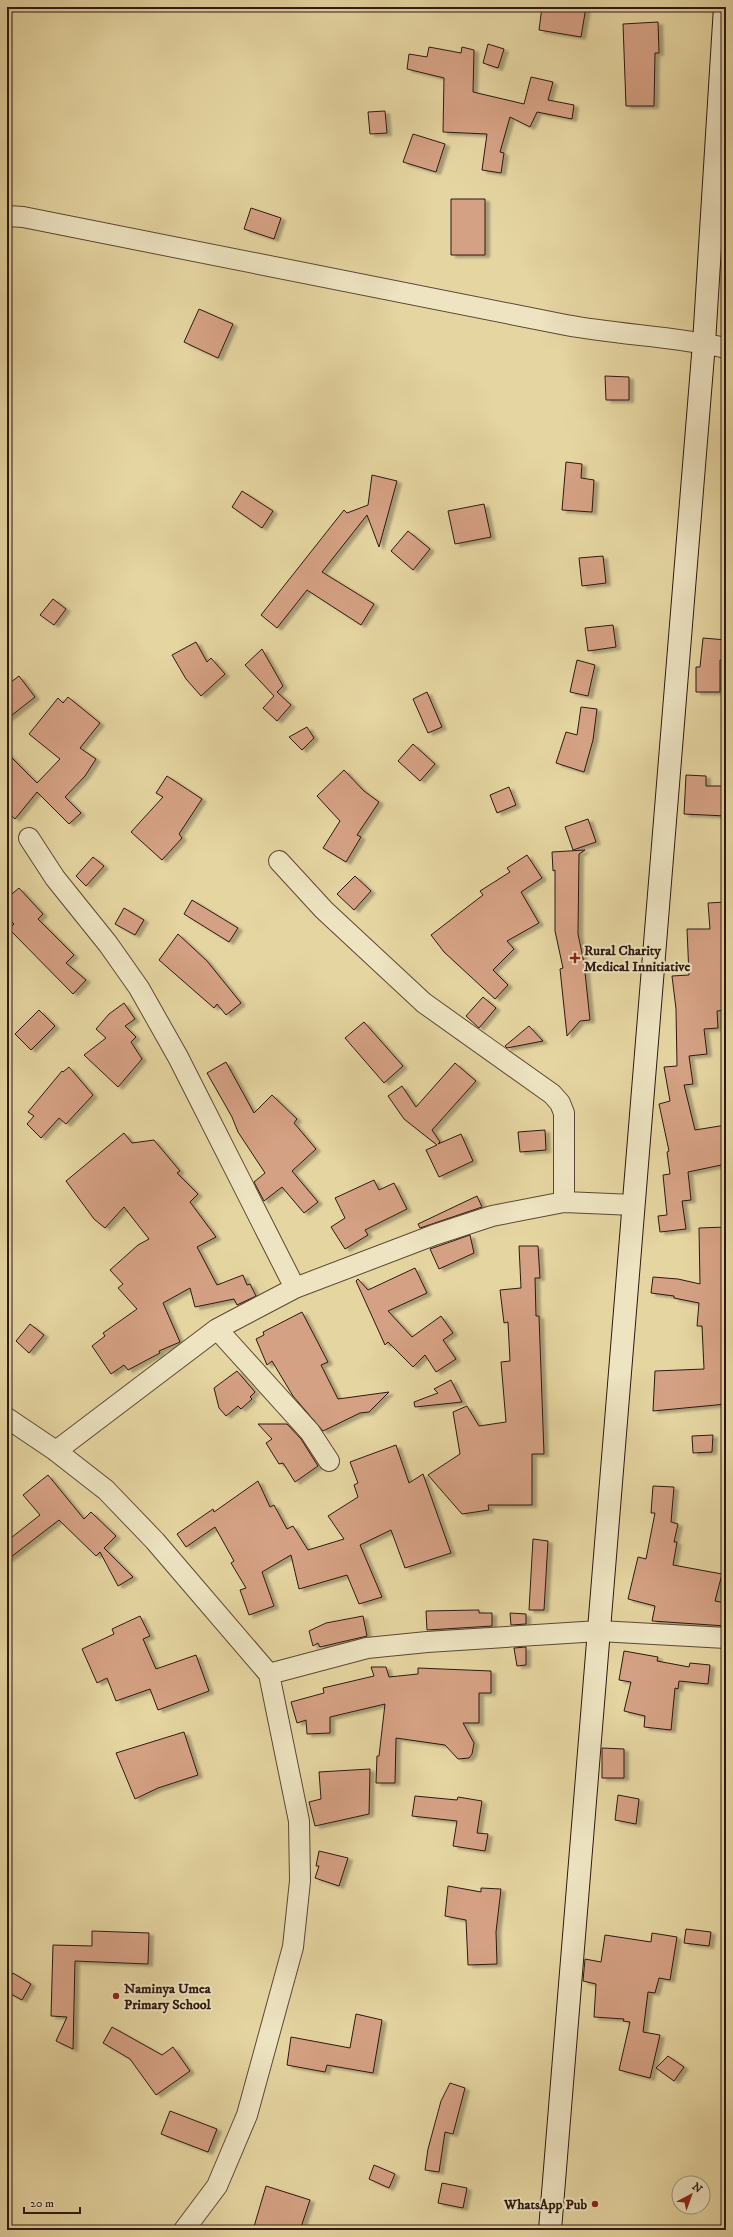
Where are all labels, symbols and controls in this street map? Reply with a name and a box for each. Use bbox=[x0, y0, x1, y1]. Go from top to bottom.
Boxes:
place label: Rural Charity Medical Innitiative bbox=[584, 942, 690, 976]
marker: Rural Charity Medical Innitiative bbox=[569, 952, 581, 964]
place label: Naminya Umea Primary School bbox=[124, 1980, 212, 2014]
marker: Naminya Umea Primary School bbox=[111, 1991, 121, 2001]
north arrow bbox=[671, 2175, 711, 2215]
text: N bbox=[689, 2180, 705, 2196]
scale bar bbox=[24, 2189, 80, 2215]
text: 20 m bbox=[30, 2196, 54, 2211]
place label: WhatsApp Pub bbox=[503, 2196, 587, 2214]
marker: WhatsApp Pub bbox=[590, 2199, 600, 2209]

